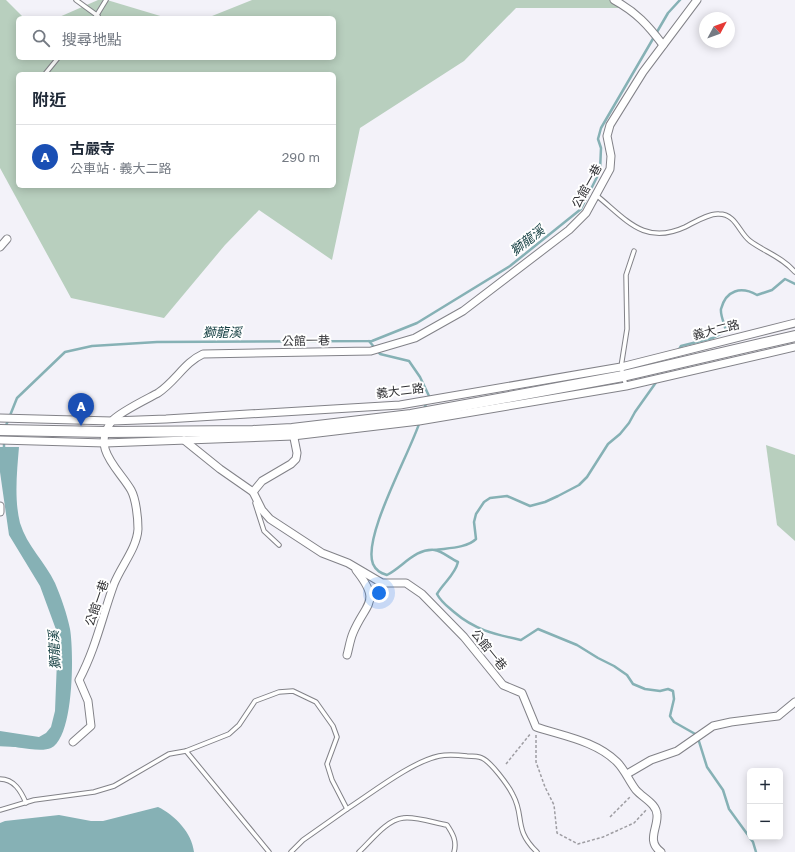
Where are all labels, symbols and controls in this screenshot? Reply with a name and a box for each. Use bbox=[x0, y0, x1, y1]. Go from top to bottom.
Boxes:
north arrow bbox=[699, 12, 735, 48]
search box bbox=[16, 16, 336, 60]
icon: search bbox=[30, 27, 52, 49]
text: 搜尋地點 bbox=[62, 30, 122, 48]
text: 附近 bbox=[32, 89, 66, 110]
text: 古嚴寺 bbox=[70, 139, 115, 157]
text: A bbox=[40, 149, 50, 165]
text: 290 m bbox=[282, 149, 320, 165]
text: 公車站 · 義大二路 bbox=[70, 160, 171, 176]
street label: 公館一巷 bbox=[568, 161, 605, 210]
water label: 獅龍溪 bbox=[507, 220, 549, 258]
street label: 義大二路 bbox=[691, 316, 741, 343]
water label: 獅龍溪 bbox=[202, 324, 243, 340]
street label: 公館一巷 bbox=[282, 333, 330, 348]
street label: 義大二路 bbox=[375, 380, 425, 401]
pin: A bbox=[68, 393, 94, 426]
street label: 公館一巷 bbox=[82, 578, 111, 628]
your location bbox=[369, 583, 389, 603]
street label: 公館一巷 bbox=[468, 626, 510, 673]
water label: 獅龍溪 bbox=[45, 628, 63, 670]
map controls bbox=[747, 768, 783, 840]
button: + bbox=[747, 768, 783, 804]
button: − bbox=[747, 804, 783, 840]

